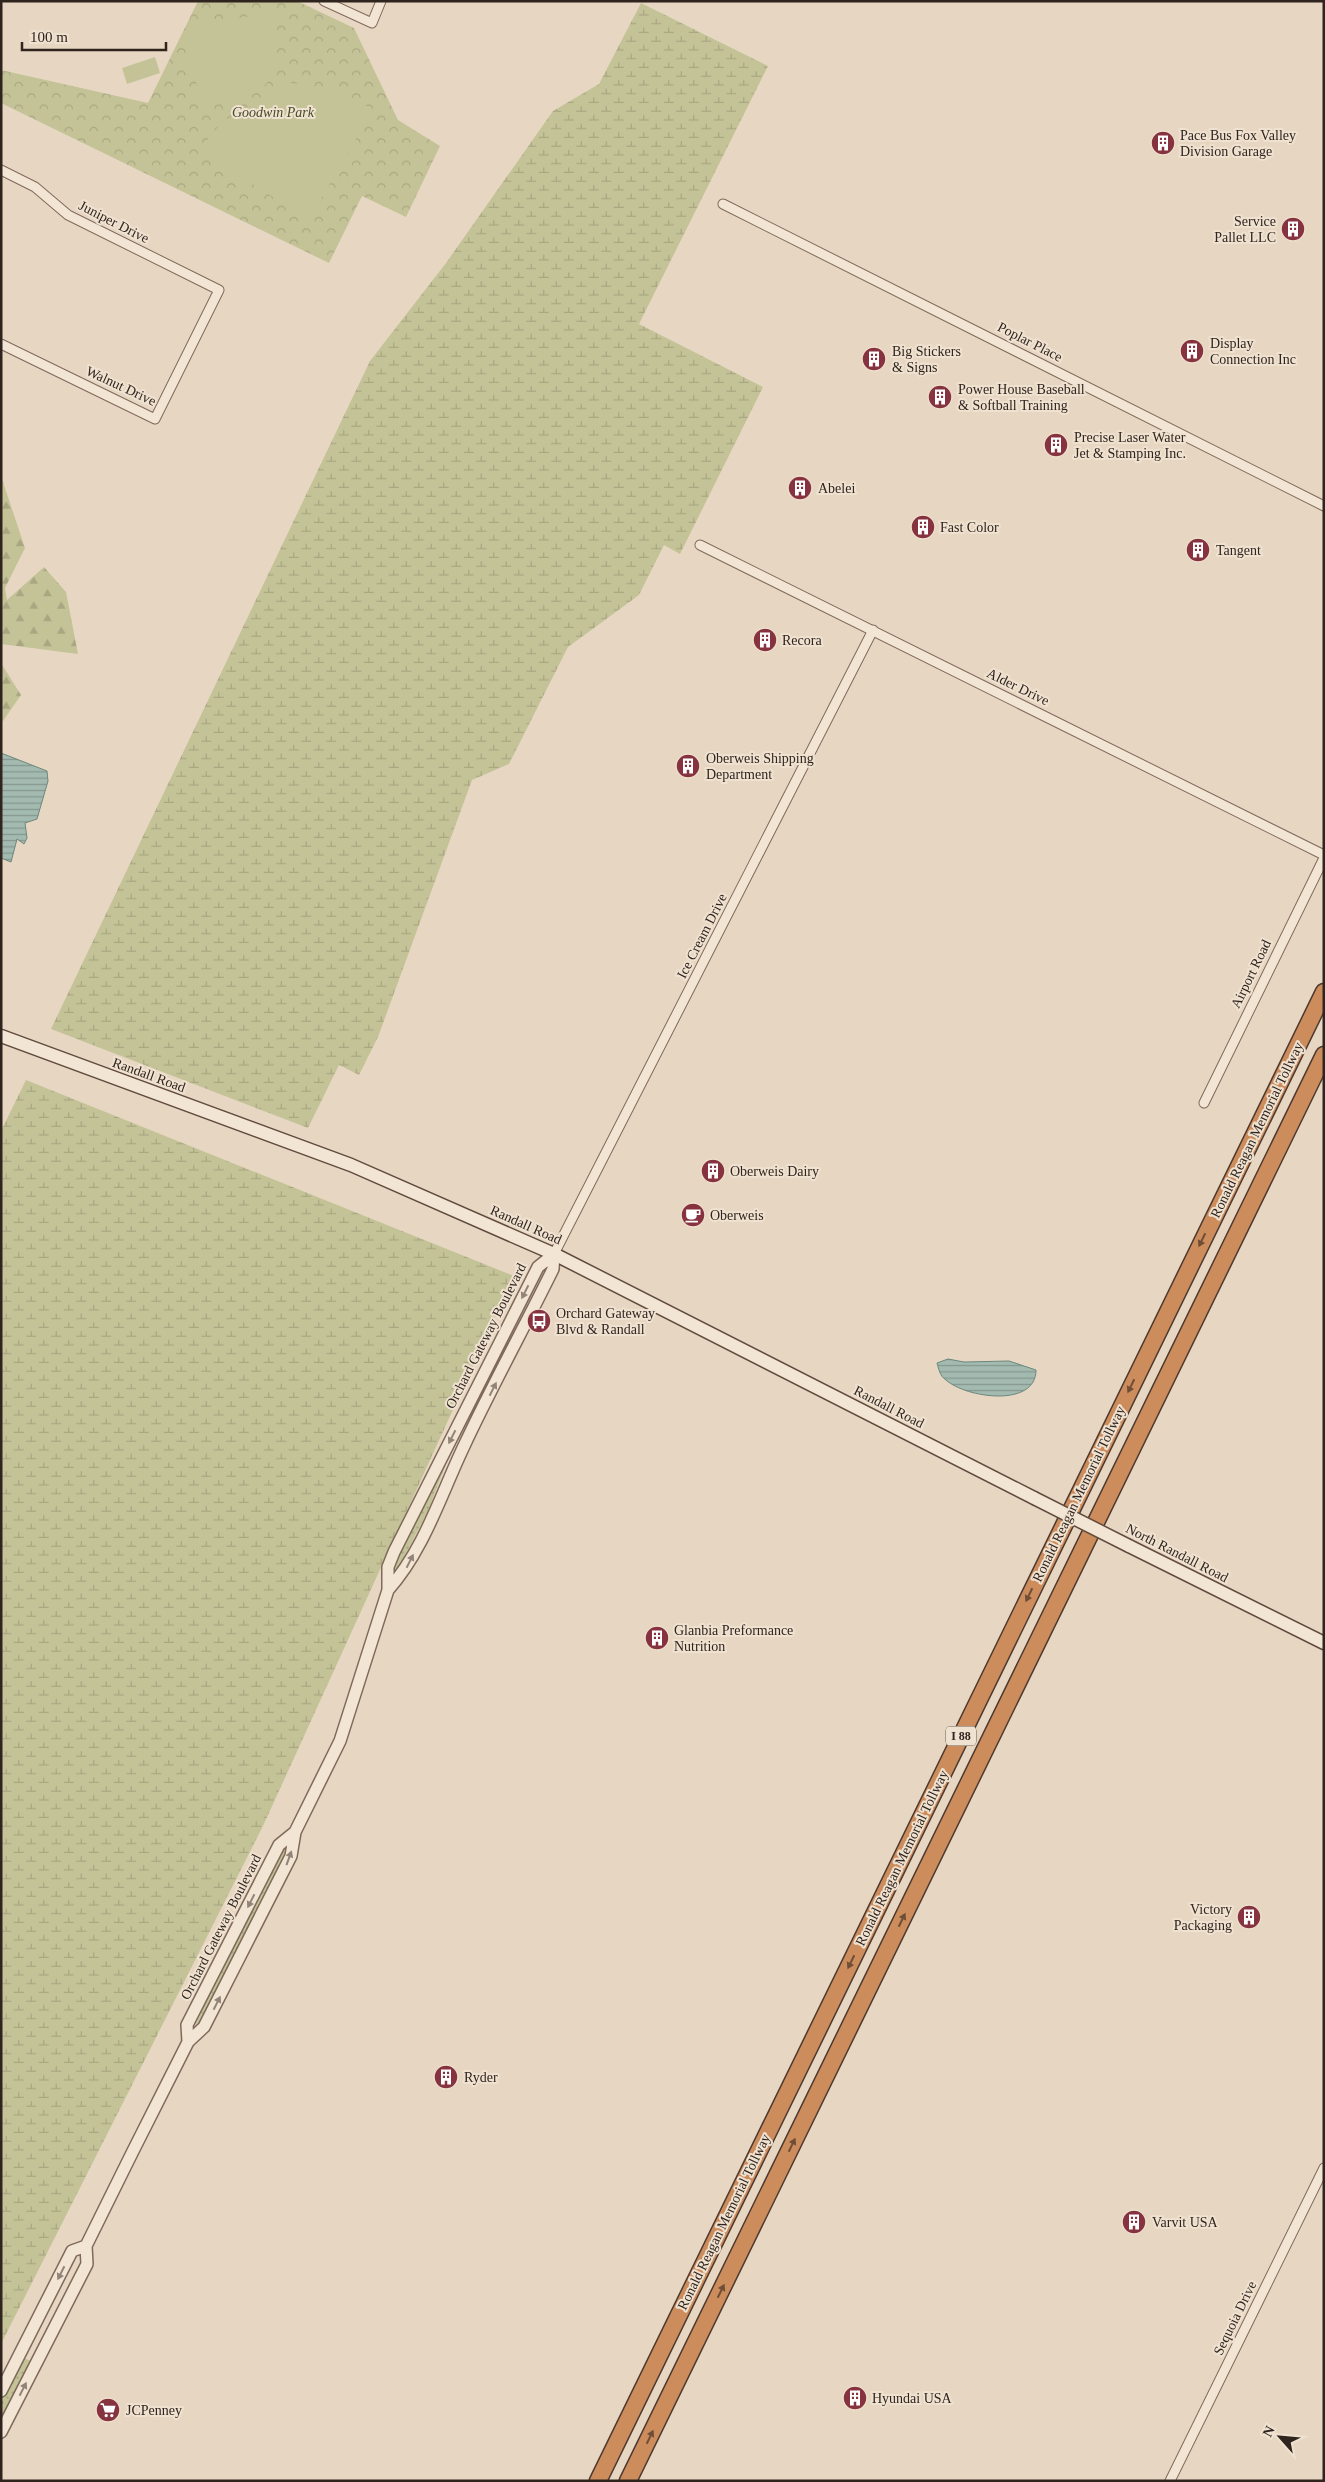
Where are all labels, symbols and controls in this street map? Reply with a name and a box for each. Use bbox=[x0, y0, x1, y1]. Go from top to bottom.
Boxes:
scale bar bbox=[22, 20, 166, 52]
text: 100 m bbox=[30, 29, 68, 45]
park label: Goodwin Park bbox=[232, 105, 315, 120]
place label: Pace Bus Fox Valley Division Garage bbox=[1180, 128, 1296, 159]
building icon: Pace Bus Fox Valley Division Garage bbox=[1150, 130, 1176, 156]
street label: Juniper Drive bbox=[76, 198, 152, 246]
place label: Service Pallet LLC bbox=[1214, 214, 1276, 245]
building icon: Service Pallet LLC bbox=[1280, 216, 1306, 242]
street label: Poplar Place bbox=[995, 319, 1065, 365]
place label: Display Connection Inc bbox=[1210, 336, 1296, 367]
building icon: Display Connection Inc bbox=[1179, 338, 1205, 364]
place label: Big Stickers & Signs bbox=[892, 344, 961, 375]
building icon: Big Stickers & Signs bbox=[861, 346, 887, 372]
street label: Walnut Drive bbox=[84, 363, 158, 409]
place label: Power House Baseball & Softball Training bbox=[958, 382, 1085, 413]
building icon: Power House Baseball & Softball Training bbox=[927, 384, 953, 410]
place label: Precise Laser Water Jet & Stamping Inc. bbox=[1074, 430, 1186, 461]
building icon: Precise Laser Water Jet & Stamping Inc. bbox=[1043, 432, 1069, 458]
building icon: Abelei bbox=[787, 475, 813, 501]
place label: Abelei bbox=[818, 481, 855, 496]
building icon: Fast Color bbox=[910, 514, 936, 540]
place label: Fast Color bbox=[940, 520, 999, 535]
building icon: Tangent bbox=[1185, 537, 1211, 563]
place label: Tangent bbox=[1216, 543, 1261, 558]
building icon: Recora bbox=[752, 627, 778, 653]
place label: Recora bbox=[782, 633, 822, 648]
street label: Alder Drive bbox=[984, 666, 1052, 708]
place label: Oberweis Shipping Department bbox=[706, 751, 814, 782]
building icon: Oberweis Shipping Department bbox=[675, 753, 701, 779]
street label: Ice Cream Drive bbox=[674, 891, 730, 981]
street label: Airport Road bbox=[1228, 937, 1274, 1011]
street label: Ronald Reagan Memorial Tollway bbox=[1208, 1040, 1306, 1220]
street label: Randall Road bbox=[110, 1055, 188, 1095]
building icon: Oberweis Dairy bbox=[700, 1158, 726, 1184]
place label: Oberweis Dairy bbox=[730, 1164, 819, 1179]
cafe icon: Oberweis bbox=[680, 1202, 706, 1228]
street label: Randall Road bbox=[488, 1203, 564, 1247]
place label: Oberweis bbox=[710, 1208, 764, 1223]
one-way arrow bbox=[1198, 1233, 1206, 1247]
street label: Orchard Gateway Boulevard bbox=[443, 1261, 529, 1411]
one-way arrow bbox=[521, 1285, 529, 1299]
place label: Orchard Gateway Blvd & Randall bbox=[556, 1306, 655, 1337]
bus stop icon: Orchard Gateway Blvd & Randall bbox=[526, 1308, 552, 1334]
one-way arrow bbox=[1127, 1379, 1135, 1393]
one-way arrow bbox=[489, 1382, 497, 1396]
street label: Randall Road bbox=[851, 1383, 927, 1431]
street label: Ronald Reagan Memorial Tollway bbox=[1030, 1404, 1128, 1584]
one-way arrow bbox=[448, 1429, 456, 1444]
street label: North Randall Road bbox=[1123, 1521, 1231, 1585]
one-way arrow bbox=[407, 1554, 415, 1568]
one-way arrow bbox=[1025, 1588, 1033, 1602]
place label: Glanbia Preformance Nutrition bbox=[674, 1623, 793, 1654]
building icon: Glanbia Preformance Nutrition bbox=[644, 1625, 670, 1651]
road number: I 88 bbox=[946, 1726, 976, 1745]
street label: Ronald Reagan Memorial Tollway bbox=[853, 1768, 951, 1948]
one-way arrow bbox=[285, 1850, 293, 1865]
street label: Orchard Gateway Boulevard bbox=[178, 1852, 264, 2002]
one-way arrow bbox=[247, 1894, 255, 1908]
place label: Victory Packaging bbox=[1174, 1902, 1232, 1933]
building icon: Victory Packaging bbox=[1236, 1904, 1262, 1930]
one-way arrow bbox=[898, 1913, 906, 1927]
one-way arrow bbox=[847, 1954, 855, 1969]
one-way arrow bbox=[213, 1996, 221, 2011]
building icon: Ryder bbox=[433, 2064, 459, 2090]
place label: Ryder bbox=[464, 2070, 498, 2085]
street label: Ronald Reagan Memorial Tollway bbox=[675, 2132, 773, 2312]
one-way arrow bbox=[788, 2138, 796, 2152]
building icon: Varvit USA bbox=[1121, 2209, 1147, 2235]
place label: Varvit USA bbox=[1152, 2215, 1219, 2230]
one-way arrow bbox=[57, 2266, 65, 2281]
street label: Sequoia Drive bbox=[1211, 2279, 1259, 2357]
one-way arrow bbox=[717, 2284, 725, 2298]
one-way arrow bbox=[19, 2381, 27, 2396]
building icon: Hyundai USA bbox=[842, 2385, 868, 2411]
place label: Hyundai USA bbox=[872, 2391, 953, 2406]
supermarket icon: JCPenney bbox=[95, 2397, 121, 2423]
place label: JCPenney bbox=[126, 2403, 182, 2418]
north arrow bbox=[1255, 2412, 1305, 2462]
text: N bbox=[1260, 2423, 1278, 2439]
one-way arrow bbox=[646, 2430, 654, 2444]

